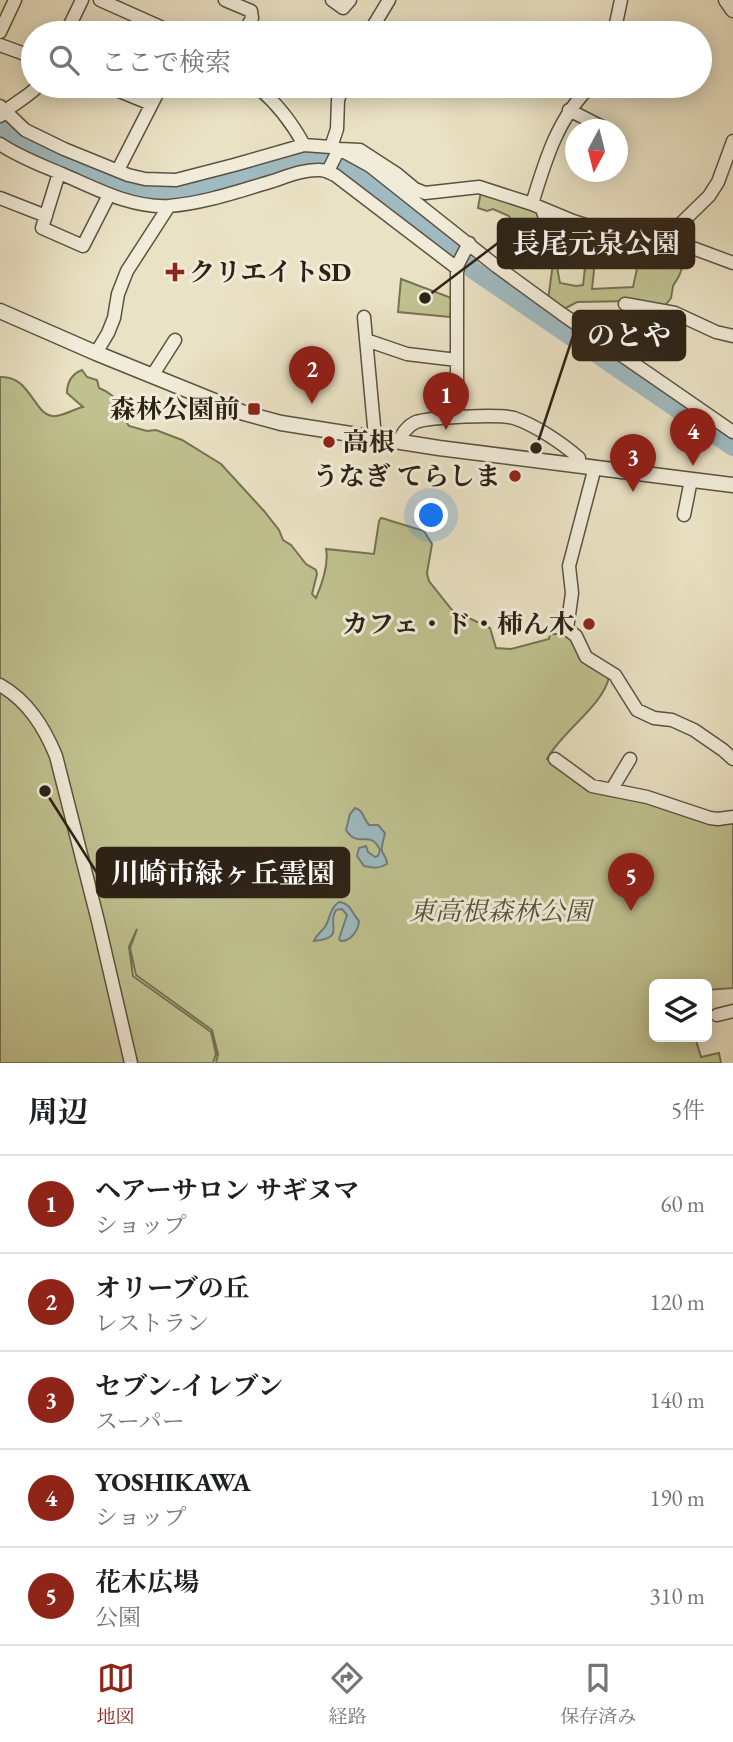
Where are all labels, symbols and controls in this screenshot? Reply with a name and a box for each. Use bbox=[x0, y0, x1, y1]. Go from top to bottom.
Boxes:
search box bbox=[21, 21, 712, 98]
icon: search bbox=[45, 41, 83, 79]
text: ここで検索 bbox=[101, 45, 231, 79]
north arrow bbox=[565, 119, 628, 182]
callout: 長尾元泉公園 bbox=[498, 219, 694, 268]
text: 長尾元泉公園 bbox=[512, 225, 680, 261]
place label: クリエイトSD bbox=[189, 255, 351, 289]
marker: クリエイトSD bbox=[167, 264, 183, 280]
callout: のとや bbox=[573, 311, 685, 360]
text: のとや bbox=[587, 317, 671, 353]
pin: 2 bbox=[289, 346, 335, 404]
pin: 1 bbox=[423, 372, 469, 430]
place label: 森林公園前 bbox=[110, 392, 240, 426]
marker: 森林公園前 bbox=[246, 401, 262, 417]
pin: 4 bbox=[670, 408, 716, 466]
place label: 高根 bbox=[343, 425, 395, 459]
marker: 高根 bbox=[321, 434, 337, 450]
pin: 3 bbox=[610, 434, 656, 492]
place label: うなぎ てらしま bbox=[313, 459, 501, 493]
marker: うなぎ てらしま bbox=[507, 468, 523, 484]
your location bbox=[414, 498, 448, 532]
place label: カフェ・ド・柿ん木 bbox=[342, 607, 575, 641]
marker: カフェ・ド・柿ん木 bbox=[581, 616, 597, 632]
callout: 川崎市緑ヶ丘霊園 bbox=[97, 848, 349, 897]
pin: 5 bbox=[608, 853, 654, 911]
text: 川崎市緑ヶ丘霊園 bbox=[111, 855, 335, 891]
park label: 東高根森林公園 bbox=[409, 894, 595, 928]
map controls bbox=[649, 979, 712, 1042]
button: layers bbox=[649, 979, 712, 1042]
text: 周辺 bbox=[28, 1092, 88, 1131]
text: 5件 bbox=[671, 1095, 705, 1125]
text: ヘアーサロン サギヌマ bbox=[95, 1173, 359, 1207]
text: 1 bbox=[45, 1189, 57, 1219]
text: 60 m bbox=[660, 1189, 705, 1219]
text: ショップ bbox=[95, 1210, 187, 1240]
text: オリーブの丘 bbox=[95, 1271, 250, 1305]
text: 2 bbox=[45, 1287, 57, 1317]
text: 120 m bbox=[649, 1287, 705, 1317]
text: レストラン bbox=[95, 1308, 209, 1338]
text: セブン-イレブン bbox=[95, 1369, 283, 1403]
text: 3 bbox=[45, 1385, 57, 1415]
text: 140 m bbox=[649, 1385, 705, 1415]
text: スーパー bbox=[95, 1406, 185, 1436]
text: YOSHIKAWA bbox=[95, 1465, 251, 1499]
text: 4 bbox=[45, 1483, 57, 1513]
text: 190 m bbox=[649, 1483, 705, 1513]
text: ショップ bbox=[95, 1502, 187, 1532]
text: 花木広場 bbox=[95, 1565, 199, 1599]
text: 5 bbox=[45, 1581, 57, 1611]
text: 310 m bbox=[649, 1581, 705, 1611]
text: 公園 bbox=[95, 1602, 141, 1632]
tab: 地図 bbox=[97, 1659, 135, 1729]
tab: 経路 bbox=[328, 1659, 366, 1729]
tab: 保存済み bbox=[560, 1659, 636, 1729]

